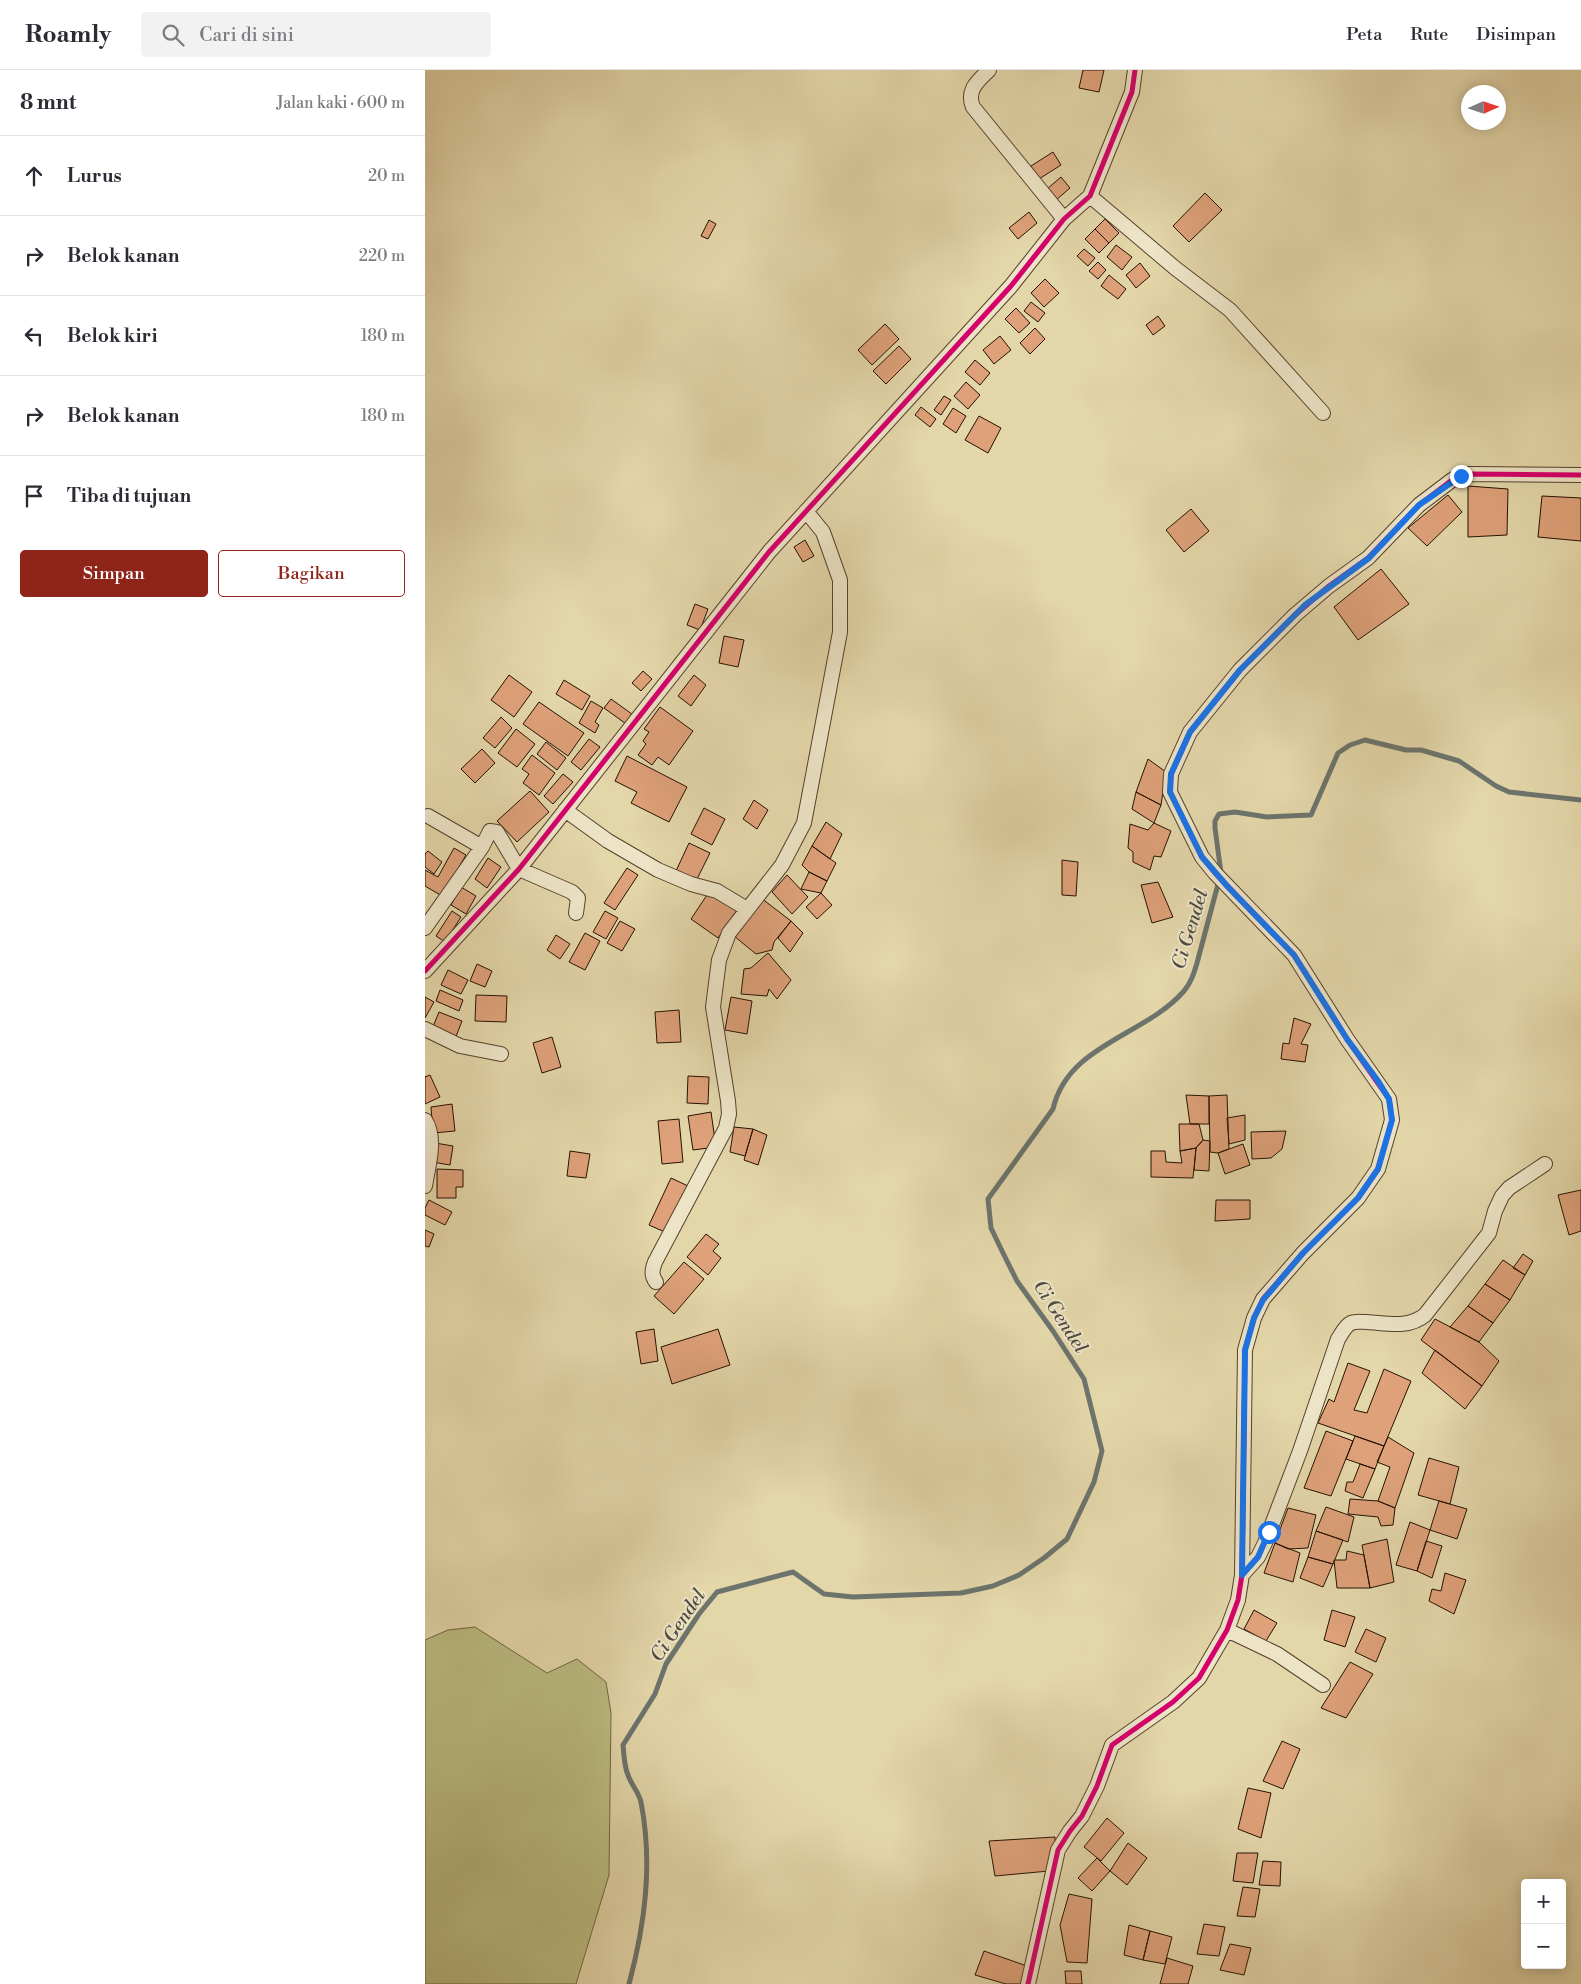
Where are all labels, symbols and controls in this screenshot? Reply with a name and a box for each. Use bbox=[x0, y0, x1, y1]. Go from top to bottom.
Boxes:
search box bbox=[141, 12, 491, 57]
text: Roamly bbox=[25, 20, 111, 50]
icon: search bbox=[159, 21, 187, 49]
text: Cari di sini bbox=[199, 23, 294, 47]
text: Peta bbox=[1346, 23, 1382, 46]
text: Rute bbox=[1410, 23, 1448, 46]
text: Disimpan bbox=[1476, 23, 1556, 46]
north arrow bbox=[1461, 85, 1506, 130]
text: 8 mnt bbox=[20, 90, 76, 116]
text: Jalan kaki · 600 m bbox=[276, 93, 405, 113]
icon: ahead bbox=[20, 162, 48, 190]
text: Lurus bbox=[67, 164, 122, 188]
text: 20 m bbox=[368, 166, 405, 186]
icon: right bbox=[20, 242, 48, 270]
text: Belok kanan bbox=[67, 244, 180, 268]
text: 220 m bbox=[359, 246, 405, 266]
icon: left bbox=[20, 322, 48, 350]
text: Belok kiri bbox=[67, 324, 157, 348]
text: 180 m bbox=[361, 326, 405, 346]
icon: right bbox=[20, 402, 48, 430]
text: Belok kanan bbox=[67, 404, 180, 428]
text: 180 m bbox=[361, 406, 405, 426]
route end bbox=[1450, 465, 1473, 488]
icon: arrive bbox=[20, 482, 48, 510]
text: Tiba di tujuan bbox=[67, 484, 191, 508]
button: Simpan bbox=[20, 550, 208, 597]
button: Bagikan bbox=[218, 550, 405, 597]
water label: Ci Gendel bbox=[1166, 886, 1213, 972]
water label: Ci Gendel bbox=[1028, 1275, 1093, 1358]
route start bbox=[1258, 1521, 1281, 1544]
water label: Ci Gendel bbox=[645, 1585, 711, 1666]
map controls bbox=[1521, 1879, 1566, 1969]
button: + bbox=[1521, 1879, 1566, 1924]
button: − bbox=[1521, 1924, 1566, 1969]

